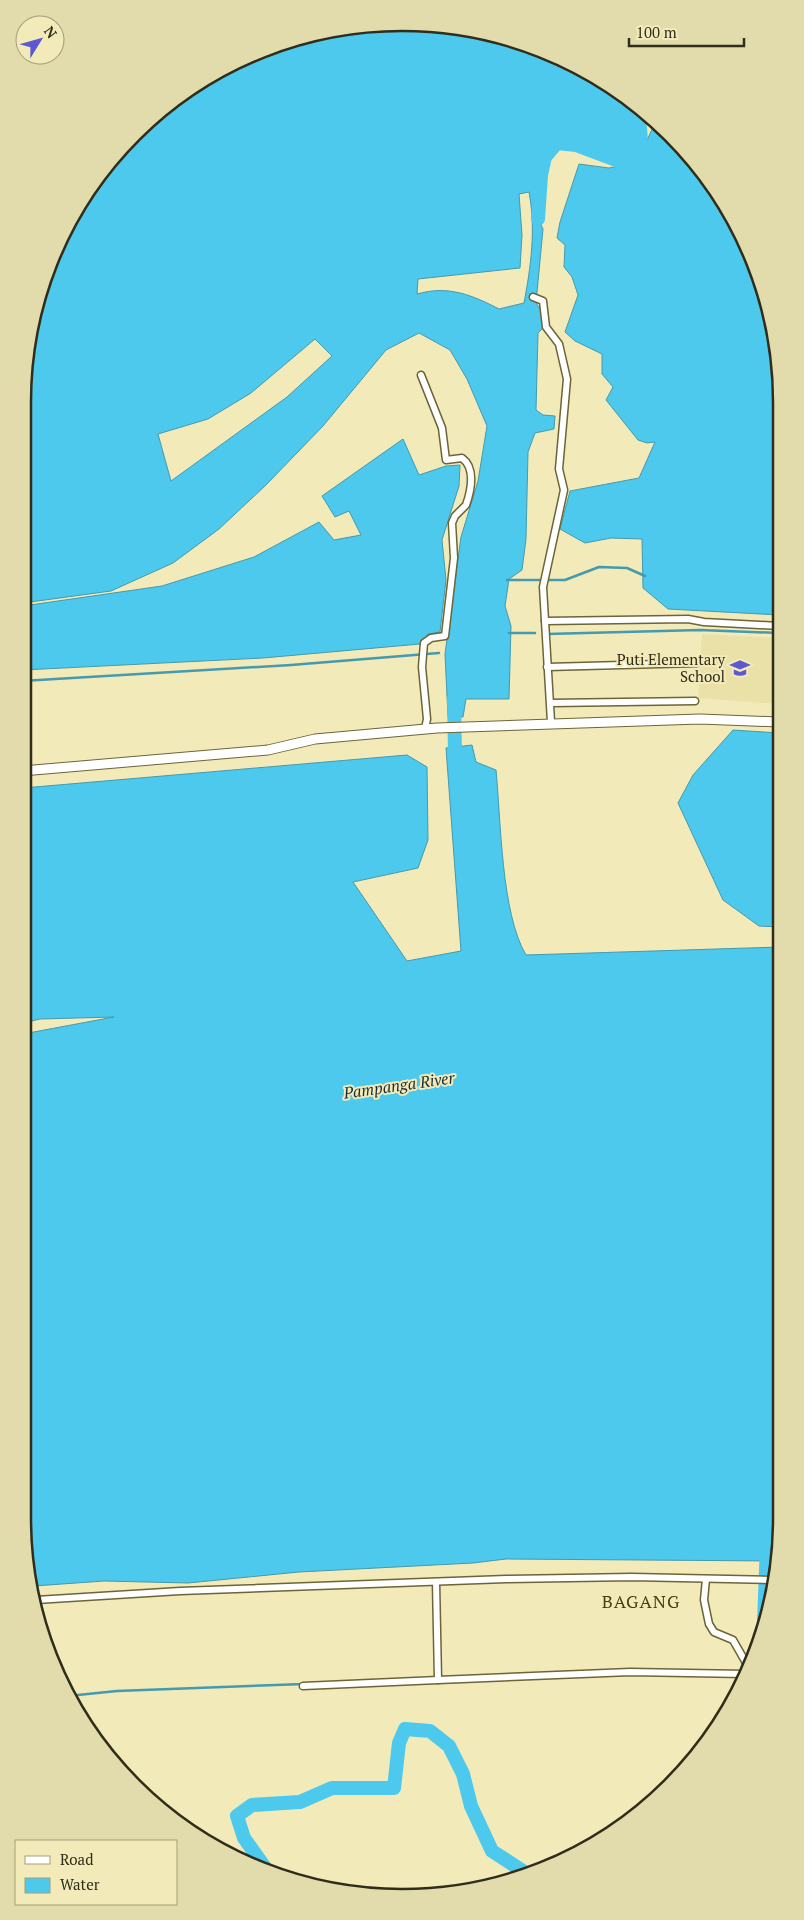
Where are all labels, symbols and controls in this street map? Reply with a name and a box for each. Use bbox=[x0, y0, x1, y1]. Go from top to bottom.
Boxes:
north arrow bbox=[15, 15, 65, 65]
scale bar bbox=[629, 15, 744, 47]
text: N bbox=[40, 22, 62, 42]
text: 100 m bbox=[636, 22, 677, 42]
place label: Puti Elementary School bbox=[617, 649, 725, 686]
school or university icon: Puti Elementary School bbox=[729, 657, 751, 679]
water label: Pampanga River bbox=[341, 1066, 457, 1104]
district label: BAGANG bbox=[602, 1589, 680, 1613]
legend bbox=[15, 1840, 178, 1905]
text: Road bbox=[60, 1849, 93, 1869]
text: Water bbox=[60, 1874, 100, 1894]

